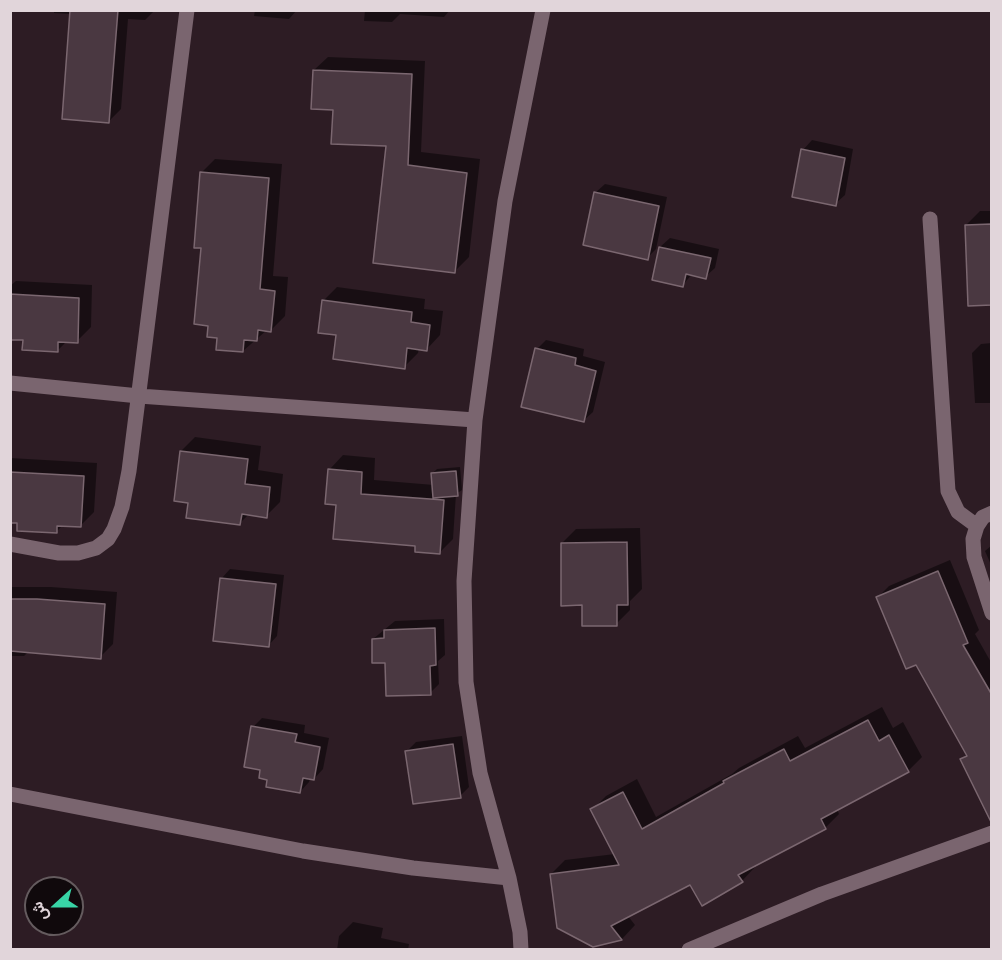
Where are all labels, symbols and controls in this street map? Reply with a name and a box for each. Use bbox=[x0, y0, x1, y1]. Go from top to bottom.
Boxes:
north arrow bbox=[24, 876, 84, 936]
text: ش bbox=[25, 899, 53, 925]

